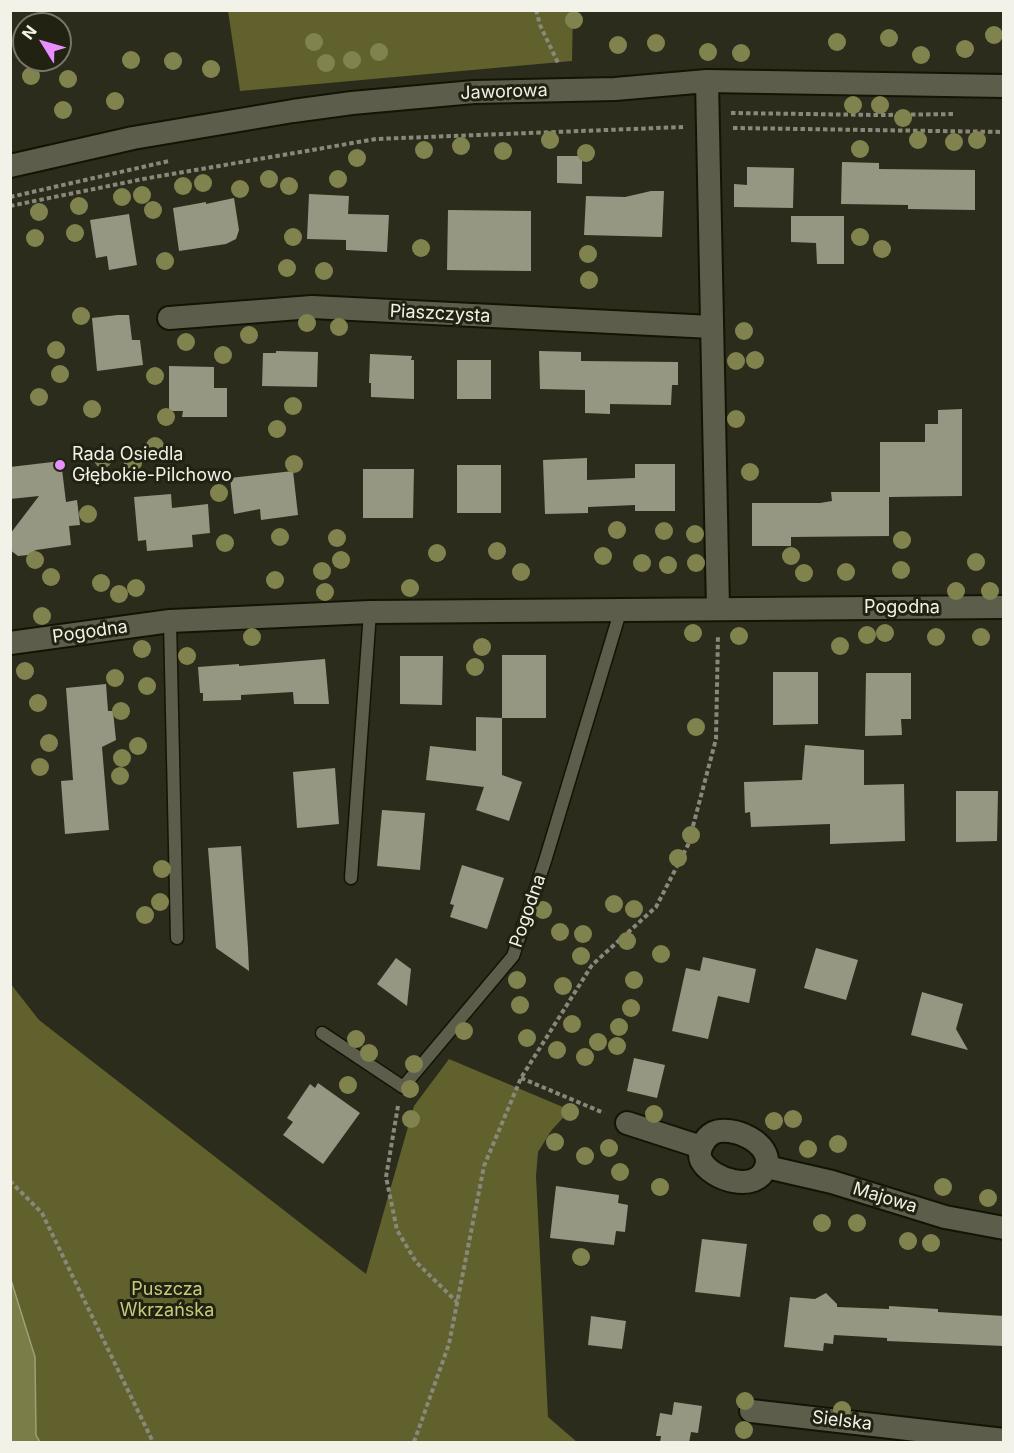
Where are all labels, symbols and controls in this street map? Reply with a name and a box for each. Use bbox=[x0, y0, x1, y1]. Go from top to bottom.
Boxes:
north arrow bbox=[12, 12, 72, 72]
text: N bbox=[18, 21, 41, 43]
street label: Jaworowa bbox=[460, 80, 548, 104]
street label: Piaszczysta bbox=[389, 301, 491, 327]
place label: Rada Osiedla Głębokie-Pilchowo bbox=[72, 444, 232, 486]
marker: Rada Osiedla Głębokie-Pilchowo bbox=[53, 458, 67, 472]
street label: Pogodna bbox=[864, 597, 940, 619]
street label: Pogodna bbox=[51, 616, 129, 648]
street label: Pogodna bbox=[505, 872, 551, 950]
street label: Majowa bbox=[850, 1178, 920, 1218]
park label: Puszcza Wkrzańska bbox=[120, 1279, 214, 1322]
street label: Sielska bbox=[811, 1407, 873, 1435]

